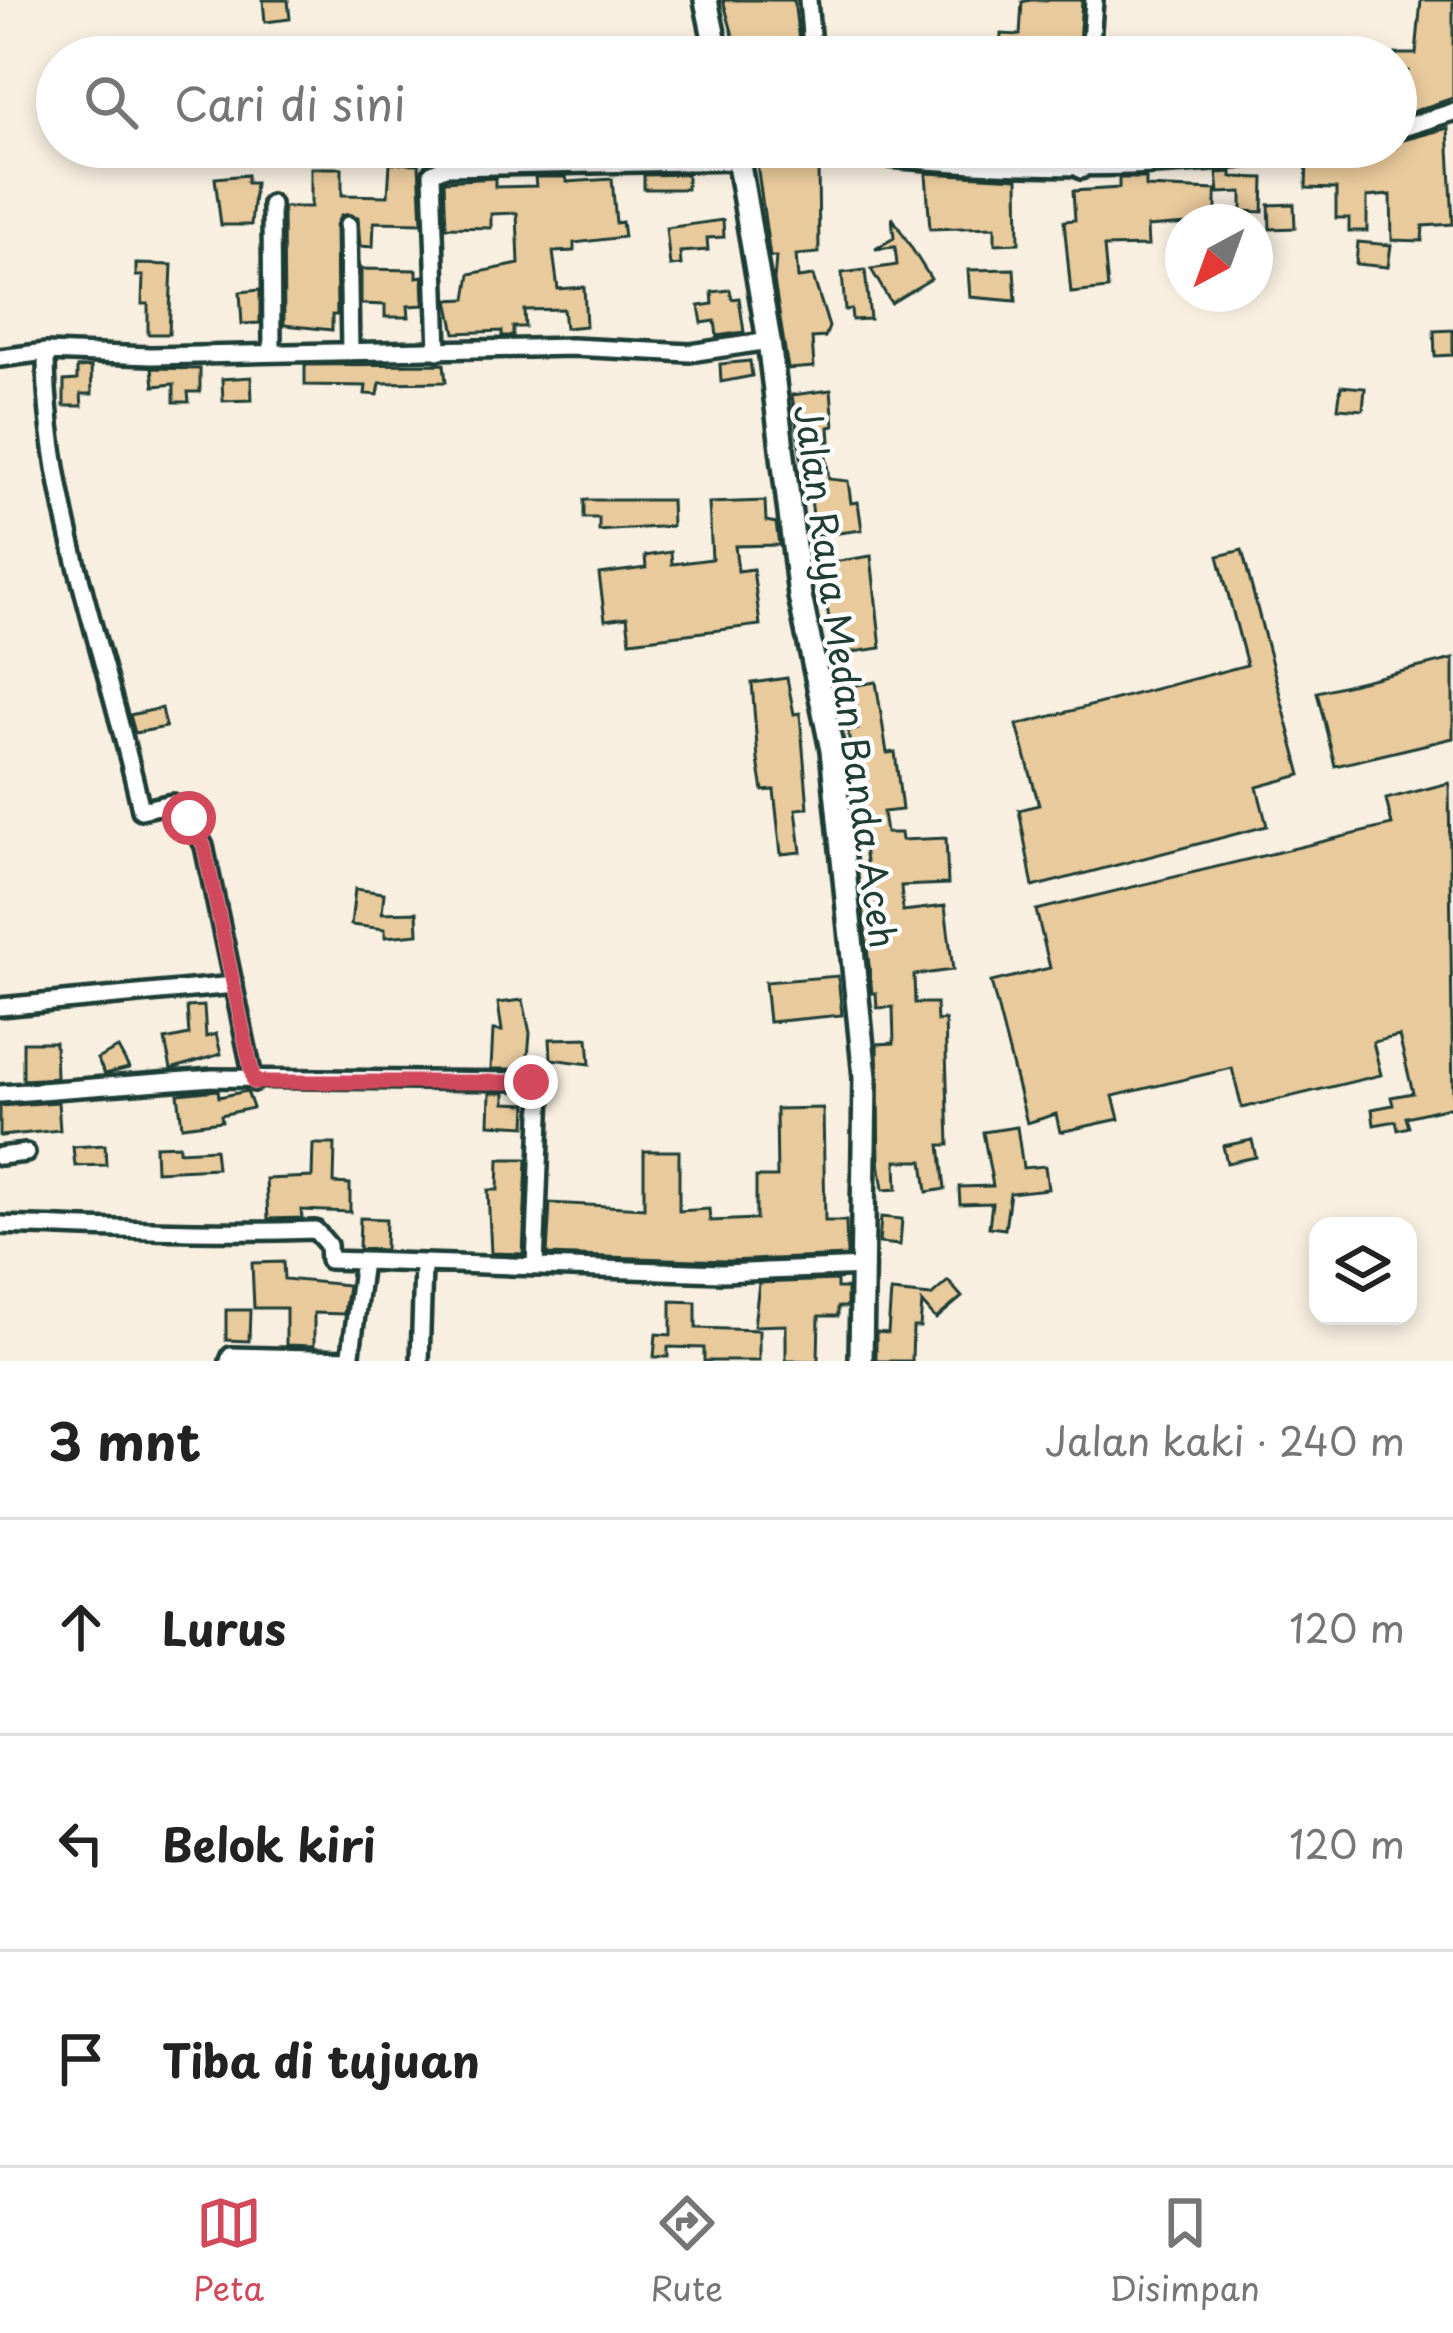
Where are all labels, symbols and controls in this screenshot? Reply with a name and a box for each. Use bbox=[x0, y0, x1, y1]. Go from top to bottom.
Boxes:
search box bbox=[36, 36, 1417, 168]
text: Cari di sini bbox=[174, 68, 406, 136]
icon: search bbox=[78, 69, 144, 135]
north arrow bbox=[1165, 204, 1273, 312]
street label: Jalan Raya Medan Banda Aceh bbox=[782, 401, 912, 951]
route start bbox=[162, 791, 216, 845]
route end bbox=[504, 1055, 558, 1109]
map controls bbox=[1309, 1217, 1417, 1325]
button: layers bbox=[1309, 1217, 1417, 1325]
text: 3 mnt bbox=[48, 1401, 201, 1478]
text: Jalan kaki · 240 m bbox=[1045, 1410, 1405, 1469]
text: Lurus bbox=[162, 1593, 286, 1661]
icon: ahead bbox=[48, 1594, 114, 1660]
text: 120 m bbox=[1289, 1597, 1405, 1656]
text: Belok kiri bbox=[162, 1809, 376, 1877]
icon: left bbox=[48, 1810, 114, 1876]
text: 120 m bbox=[1289, 1813, 1405, 1872]
text: Tiba di tujuan bbox=[162, 2025, 480, 2093]
icon: arrive bbox=[48, 2026, 114, 2092]
tab: Peta bbox=[193, 2190, 264, 2312]
tab: Rute bbox=[650, 2190, 723, 2312]
tab: Disimpan bbox=[1109, 2190, 1260, 2312]

